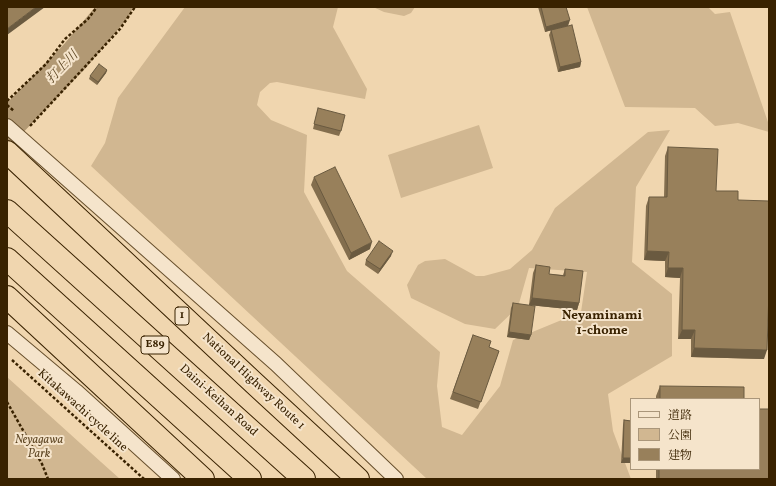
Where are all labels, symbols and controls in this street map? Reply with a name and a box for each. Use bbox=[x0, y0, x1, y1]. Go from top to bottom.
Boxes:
water label: 打上川 bbox=[44, 49, 82, 87]
road number: 1 bbox=[175, 307, 189, 325]
district label: Neyaminami 1-chome bbox=[562, 309, 642, 340]
street label: National Highway Route 1 bbox=[199, 331, 307, 433]
road number: E89 bbox=[141, 336, 169, 354]
street label: Daini-Keihan Road bbox=[176, 362, 260, 440]
street label: Kitakawachi cycle line bbox=[34, 367, 130, 455]
legend bbox=[630, 398, 760, 470]
text: 道路 bbox=[668, 408, 692, 424]
text: 公園 bbox=[668, 428, 692, 444]
park label: Neyagawa Park bbox=[15, 434, 63, 462]
text: 建物 bbox=[668, 448, 692, 464]

